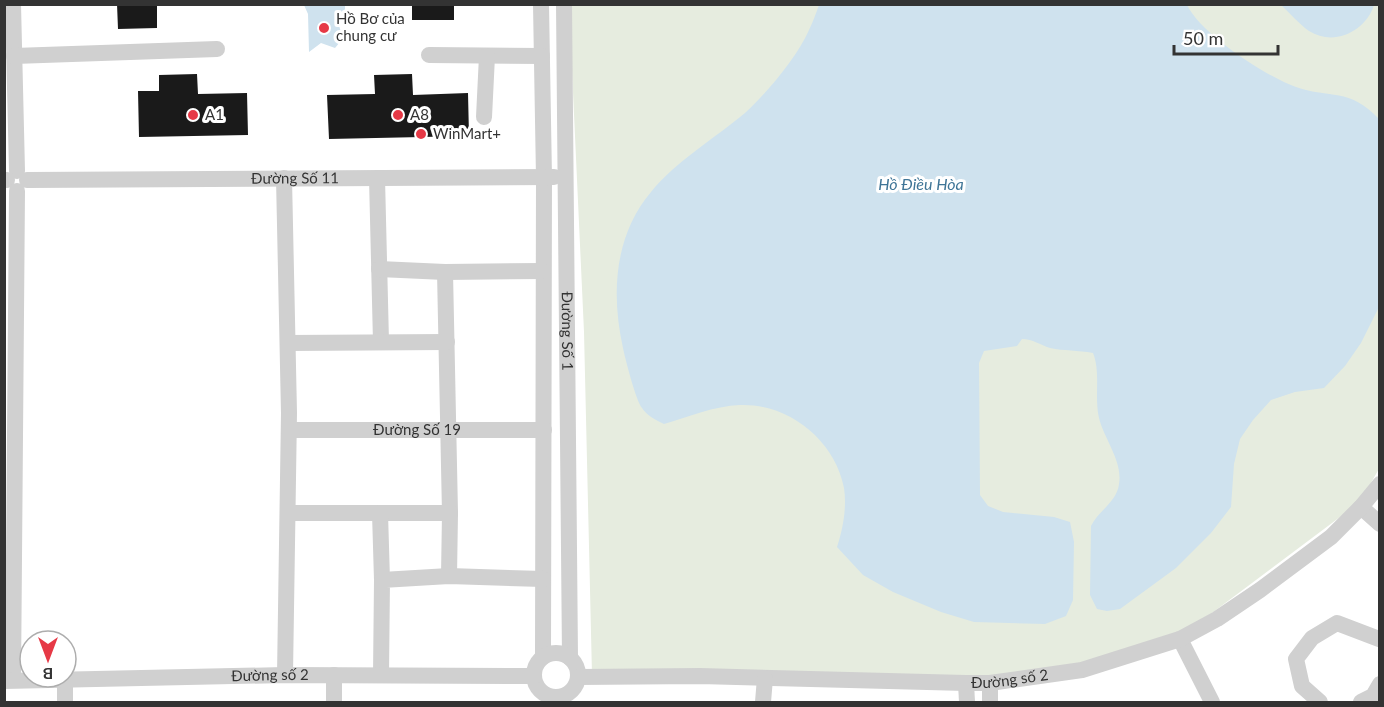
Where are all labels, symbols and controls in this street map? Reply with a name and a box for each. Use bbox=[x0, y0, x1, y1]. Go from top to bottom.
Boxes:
place label: Hồ Bơ của chung cư bbox=[336, 9, 405, 44]
scale bar bbox=[1174, 18, 1278, 56]
marker: Hồ Bơ của chung cư bbox=[317, 21, 331, 35]
text: 50 m bbox=[1183, 27, 1223, 49]
place label: A1 bbox=[205, 105, 224, 123]
place label: A8 bbox=[410, 105, 429, 123]
marker: A1 bbox=[186, 108, 200, 122]
marker: A8 bbox=[391, 108, 405, 122]
place label: WinMart+ bbox=[433, 124, 501, 142]
marker: WinMart+ bbox=[414, 127, 428, 141]
street label: Đường Số 11 bbox=[251, 168, 339, 187]
water label: Hồ Điều Hòa bbox=[878, 174, 964, 193]
street label: Đường Số 1 bbox=[559, 291, 577, 371]
street label: Đường Số 19 bbox=[373, 420, 461, 438]
north arrow bbox=[18, 629, 78, 689]
text: B bbox=[43, 665, 53, 684]
street label: Đường số 2 bbox=[231, 665, 309, 684]
street label: Đường số 2 bbox=[971, 665, 1049, 691]

